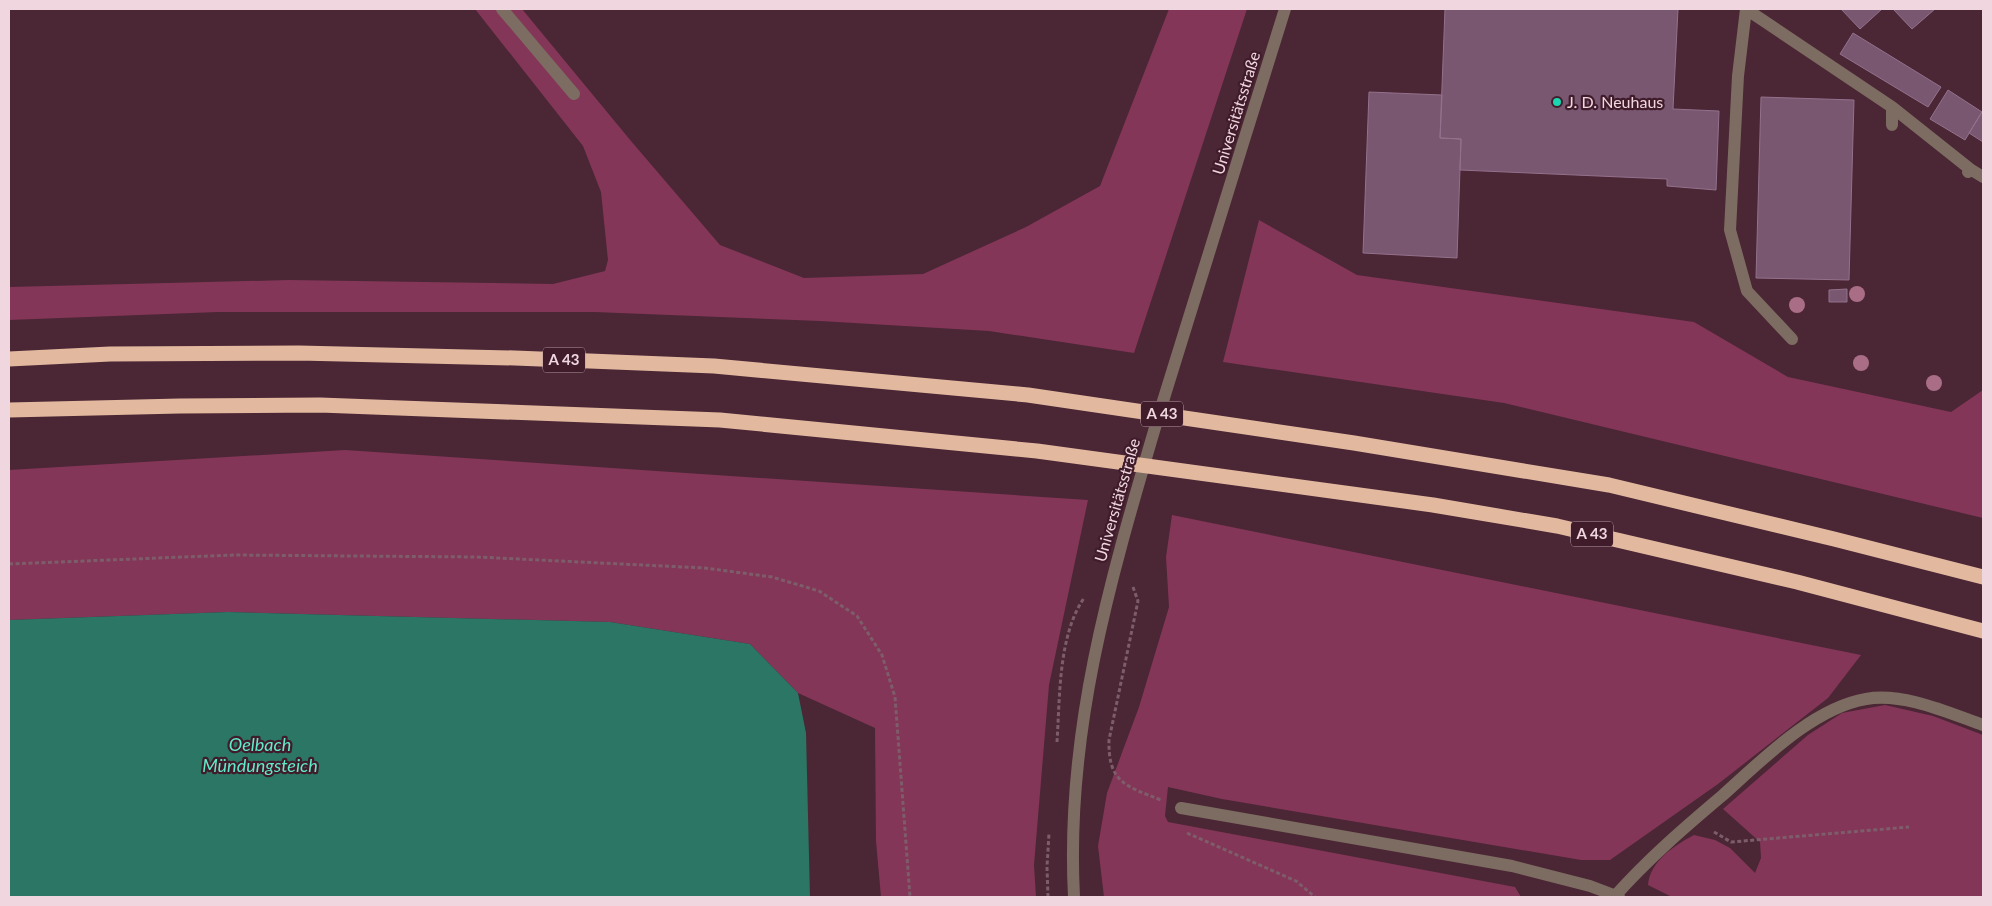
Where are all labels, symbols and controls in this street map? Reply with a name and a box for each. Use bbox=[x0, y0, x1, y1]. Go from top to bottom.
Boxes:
street label: Universitätsstraße bbox=[1208, 49, 1263, 177]
place label: J. D. Neuhaus bbox=[1567, 92, 1663, 111]
marker: J. D. Neuhaus bbox=[1551, 96, 1563, 108]
road number: A 43 bbox=[543, 348, 585, 372]
road number: A 43 bbox=[1141, 402, 1183, 426]
street label: Universitätsstraße bbox=[1090, 436, 1143, 564]
road number: A 43 bbox=[1571, 522, 1613, 546]
water label: Oelbach Mündungsteich bbox=[202, 733, 318, 776]

